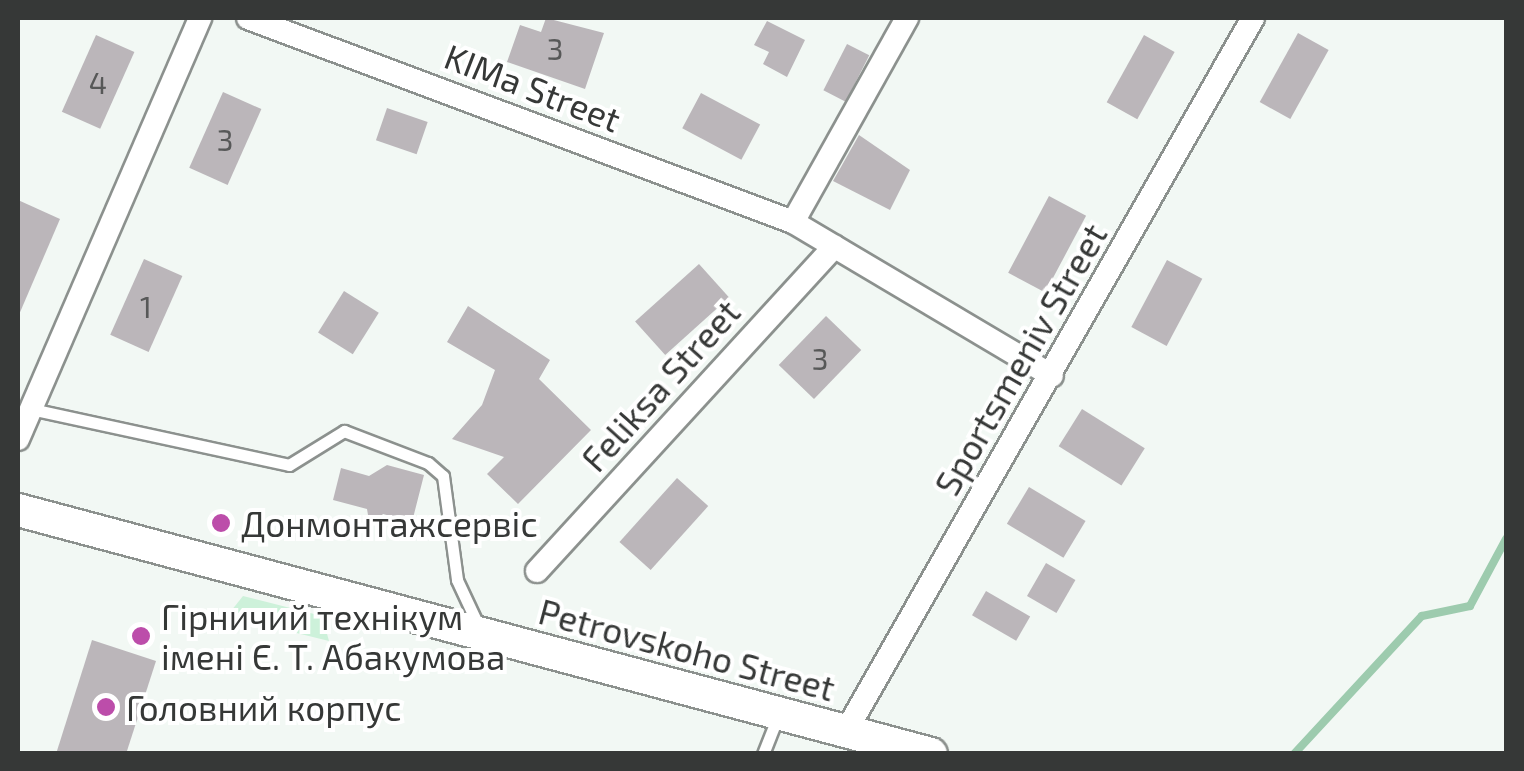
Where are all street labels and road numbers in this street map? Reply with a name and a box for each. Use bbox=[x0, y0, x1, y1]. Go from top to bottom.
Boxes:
street label: KIMa Street bbox=[439, 34, 627, 140]
street label: Sportsmeniv Street bbox=[925, 216, 1115, 502]
street label: Feliksa Street bbox=[572, 291, 748, 479]
street label: Petrovskoho Street bbox=[534, 589, 840, 709]

